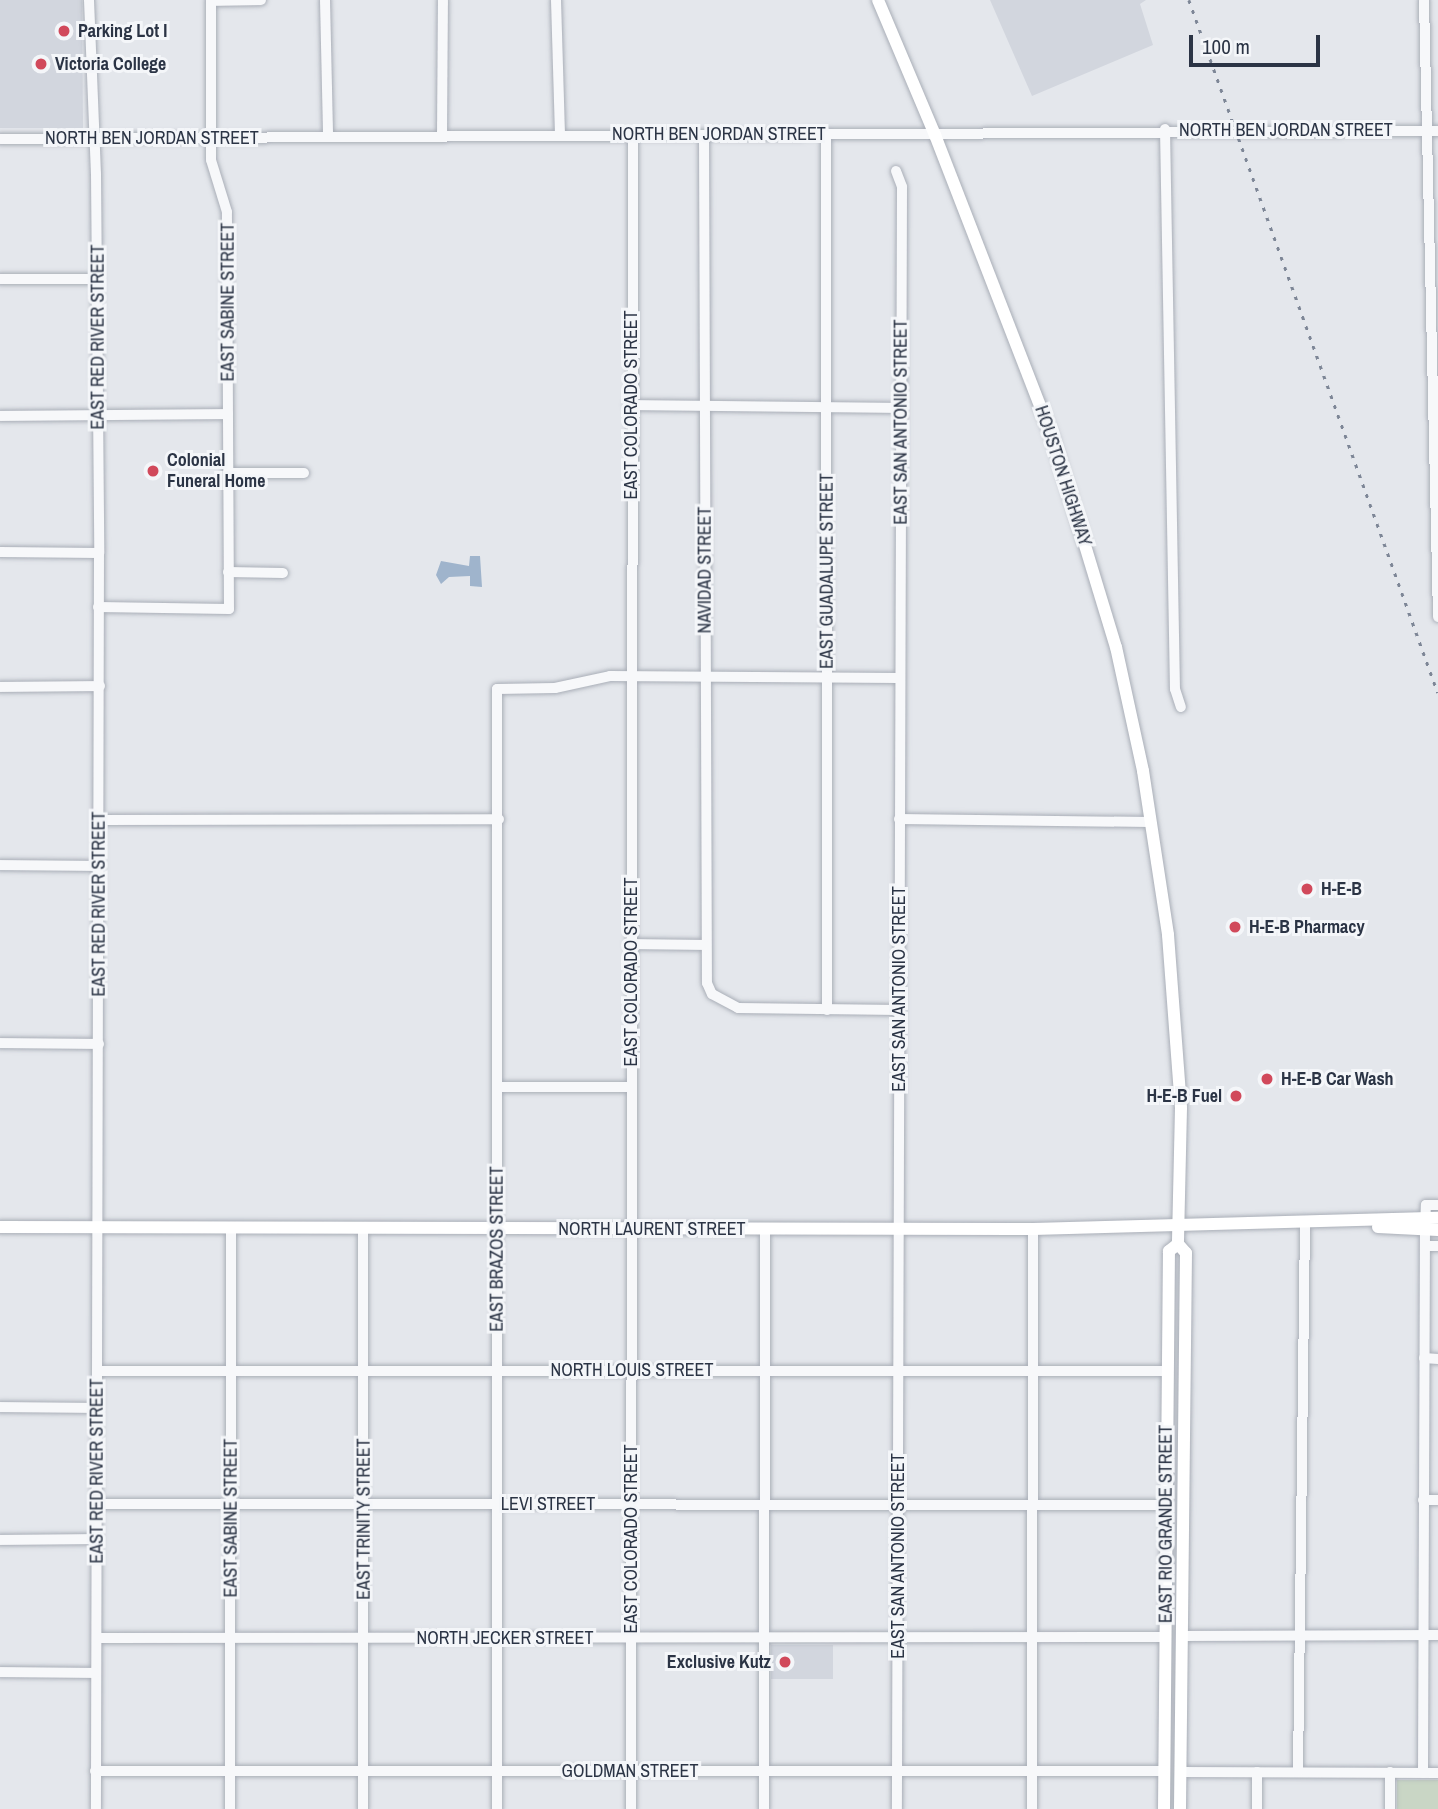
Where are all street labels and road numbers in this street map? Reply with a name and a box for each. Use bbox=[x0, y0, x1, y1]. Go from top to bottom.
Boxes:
street label: NORTH BEN JORDAN STREET bbox=[1179, 119, 1393, 141]
street label: NORTH BEN JORDAN STREET bbox=[612, 123, 826, 145]
street label: NORTH BEN JORDAN STREET bbox=[45, 127, 259, 149]
street label: EAST SABINE STREET bbox=[217, 222, 239, 382]
street label: EAST RED RIVER STREET bbox=[87, 244, 109, 430]
street label: EAST COLORADO STREET bbox=[620, 310, 642, 500]
street label: EAST SAN ANTONIO STREET bbox=[890, 319, 912, 525]
street label: HOUSTON HIGHWAY bbox=[1030, 403, 1096, 549]
street label: EAST GUADALUPE STREET bbox=[816, 473, 838, 669]
street label: NAVIDAD STREET bbox=[694, 507, 716, 633]
street label: EAST RED RIVER STREET bbox=[88, 811, 110, 997]
street label: EAST COLORADO STREET bbox=[620, 877, 642, 1067]
street label: EAST SAN ANTONIO STREET bbox=[888, 886, 910, 1092]
street label: EAST BRAZOS STREET bbox=[486, 1166, 508, 1332]
street label: NORTH LAURENT STREET bbox=[558, 1218, 746, 1240]
street label: NORTH LOUIS STREET bbox=[551, 1359, 713, 1381]
street label: EAST RED RIVER STREET bbox=[86, 1378, 108, 1564]
street label: EAST RIO GRANDE STREET bbox=[1155, 1425, 1177, 1623]
street label: EAST SABINE STREET bbox=[220, 1438, 242, 1598]
street label: EAST TRINITY STREET bbox=[353, 1438, 375, 1600]
street label: EAST COLORADO STREET bbox=[620, 1444, 642, 1634]
street label: EAST SAN ANTONIO STREET bbox=[887, 1453, 909, 1659]
street label: LEVI STREET bbox=[501, 1493, 595, 1515]
street label: NORTH JECKER STREET bbox=[417, 1627, 593, 1649]
street label: GOLDMAN STREET bbox=[562, 1760, 698, 1782]

